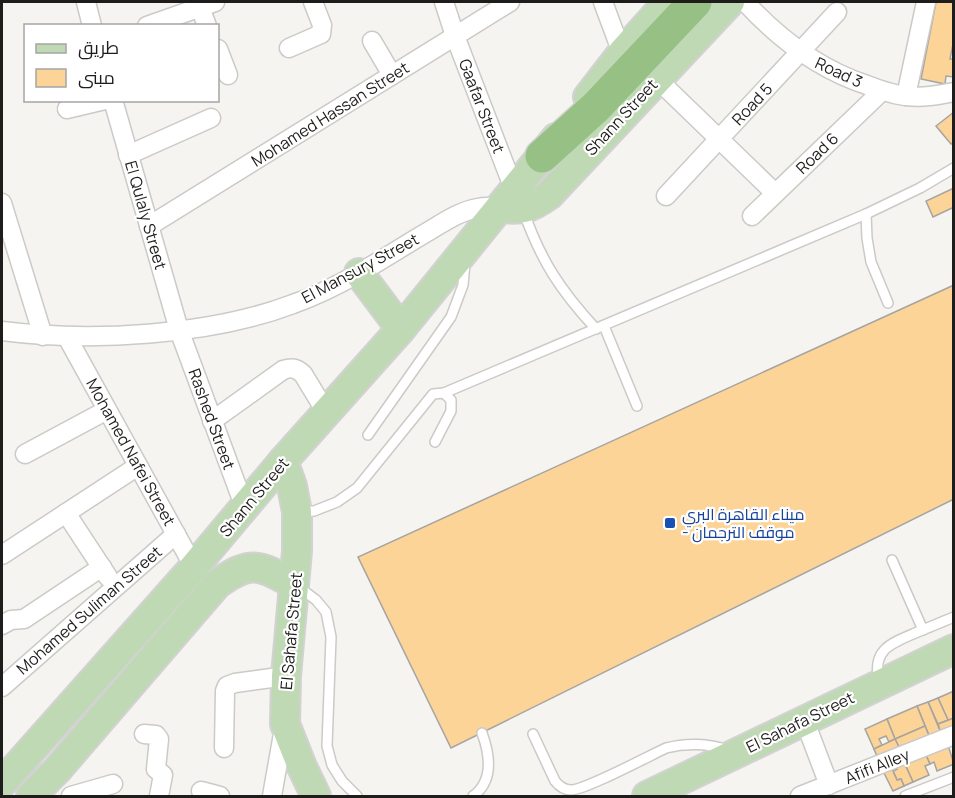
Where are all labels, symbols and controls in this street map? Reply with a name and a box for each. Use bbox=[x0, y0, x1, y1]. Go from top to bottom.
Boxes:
legend bbox=[24, 24, 219, 102]
text: طريق bbox=[78, 35, 119, 60]
street label: Road 3 bbox=[812, 51, 866, 93]
street label: Mohamed Hassan Street bbox=[247, 56, 413, 172]
street label: Gaafar Street bbox=[454, 56, 510, 156]
text: مبنى bbox=[78, 65, 115, 89]
street label: Shann Street bbox=[580, 74, 662, 160]
street label: Road 5 bbox=[727, 78, 777, 130]
street label: Road 6 bbox=[791, 127, 843, 179]
street label: El Qulaly Street bbox=[120, 158, 172, 272]
street label: El Mansury Street bbox=[297, 228, 423, 308]
street label: Rashed Street bbox=[184, 365, 240, 473]
street label: Mohamed Nafei Street bbox=[81, 374, 181, 530]
street label: Shann Street bbox=[214, 453, 294, 541]
place label: ميناء القاهرة البري - موقف الترجمان bbox=[682, 503, 805, 543]
marker: ميناء القاهرة البري - موقف الترجمان bbox=[663, 516, 677, 530]
street label: Mohamed Suliman Street bbox=[12, 541, 166, 679]
street label: El Sahafa Street bbox=[275, 571, 307, 691]
street label: El Sahafa Street bbox=[742, 686, 858, 758]
street label: Afifi Alley bbox=[841, 743, 913, 789]

